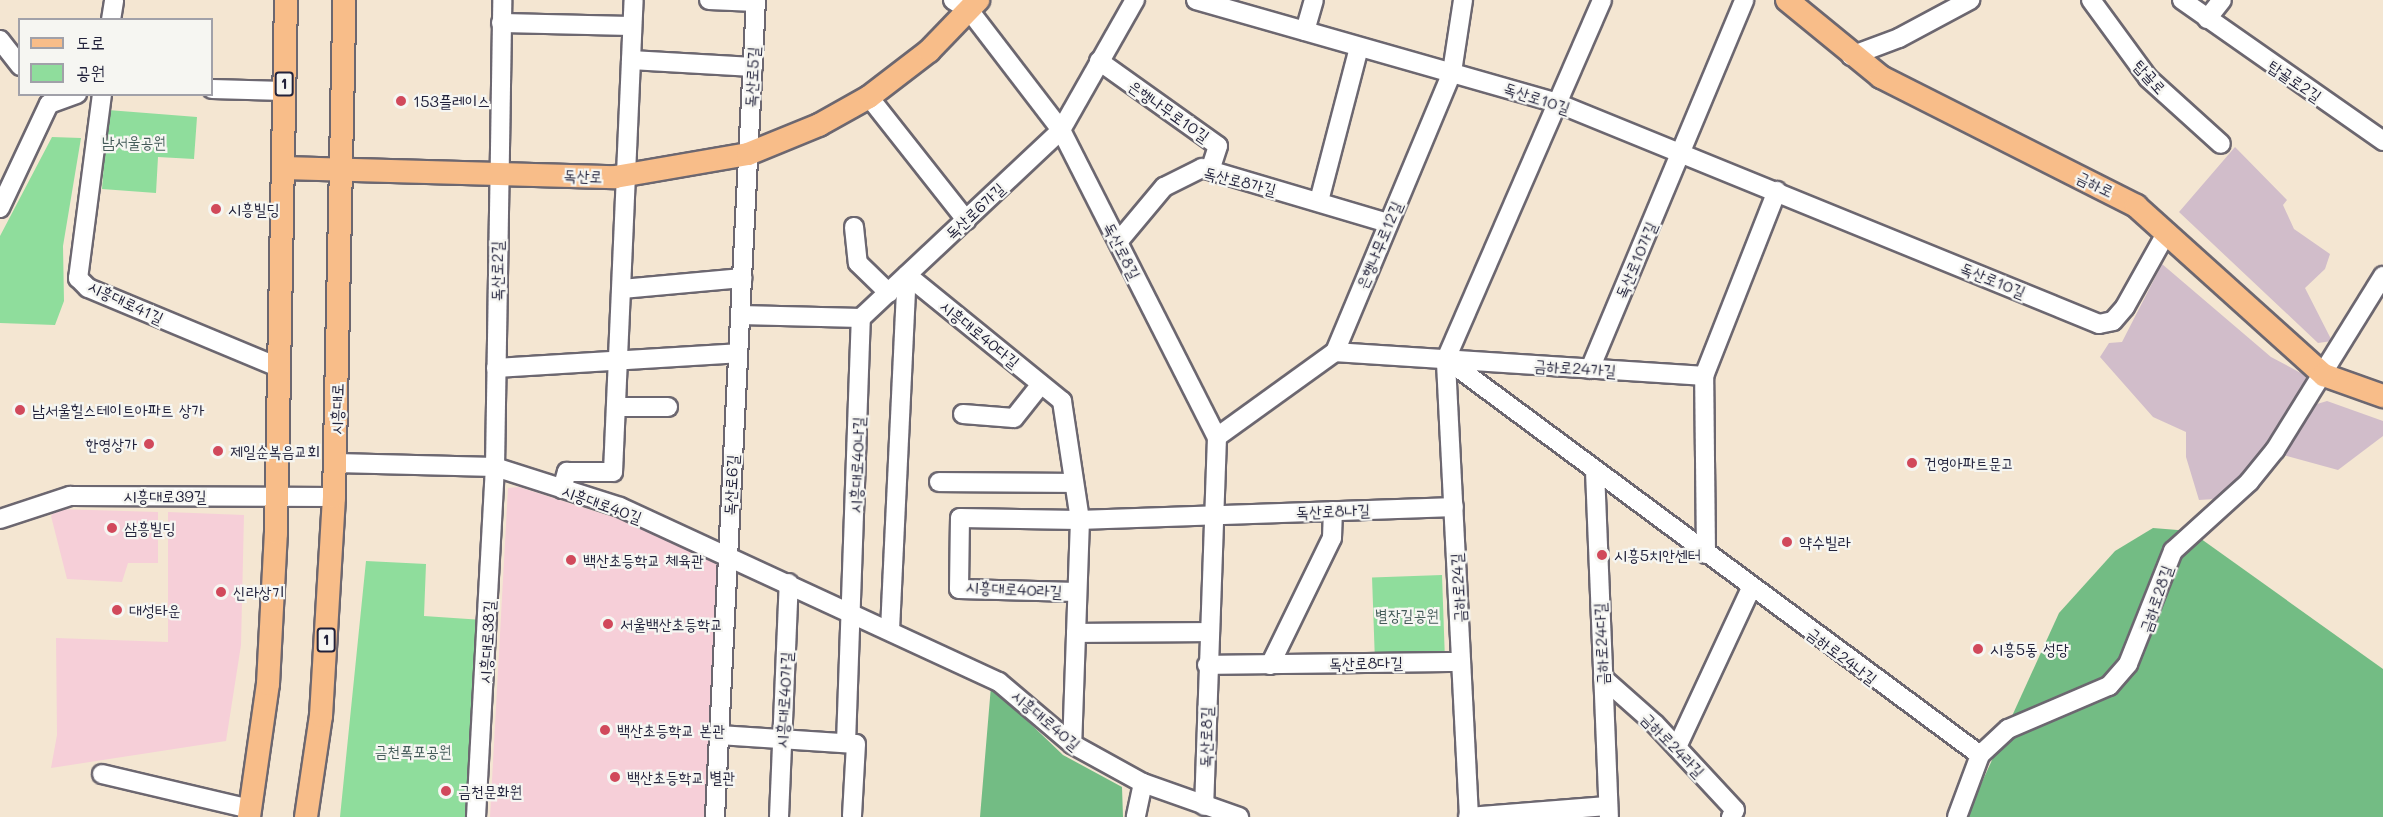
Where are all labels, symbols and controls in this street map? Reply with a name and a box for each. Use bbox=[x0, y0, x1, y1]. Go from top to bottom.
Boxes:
legend bbox=[18, 18, 213, 96]
text: 도로 bbox=[76, 30, 105, 54]
street label: 독산로5길 bbox=[741, 46, 763, 108]
street label: 탑골로 bbox=[2130, 56, 2170, 98]
street label: 탑골로2길 bbox=[2265, 56, 2325, 106]
text: 공원 bbox=[76, 60, 105, 84]
road number: 1 bbox=[274, 72, 294, 96]
street label: 은행나무로10길 bbox=[1125, 76, 1213, 146]
street label: 독산로10길 bbox=[1501, 78, 1573, 118]
place label: 153플레이스 bbox=[413, 91, 490, 111]
marker: 153플레이스 bbox=[394, 94, 408, 108]
park label: 남서울공원 bbox=[102, 132, 166, 152]
street label: 독산로8가길 bbox=[1202, 163, 1278, 199]
street label: 독산로 bbox=[563, 166, 603, 186]
street label: 금하로 bbox=[2073, 167, 2117, 201]
street label: 독산로6가길 bbox=[941, 179, 1009, 243]
street label: 은행나무로12길 bbox=[1352, 198, 1406, 292]
place label: 시흥빌딩 bbox=[228, 199, 280, 219]
marker: 시흥빌딩 bbox=[209, 202, 223, 216]
street label: 독산로8길 bbox=[1100, 219, 1144, 283]
street label: 독산로10가길 bbox=[1611, 219, 1661, 301]
street label: 독산로2길 bbox=[487, 241, 507, 301]
street label: 독산로10길 bbox=[1958, 258, 2028, 302]
street label: 시흥대로41길 bbox=[85, 276, 167, 328]
street label: 시흥대로40다길 bbox=[936, 296, 1024, 372]
street label: 금하로24가길 bbox=[1533, 356, 1617, 380]
street label: 시흥대로 bbox=[327, 383, 347, 435]
place label: 남서울힐스테이트아파트 상가 bbox=[32, 400, 204, 420]
marker: 남서울힐스테이트아파트 상가 bbox=[13, 403, 27, 417]
street label: 시흥대로40나길 bbox=[846, 416, 868, 514]
place label: 한영상가 bbox=[86, 434, 137, 454]
marker: 한영상가 bbox=[142, 437, 156, 451]
place label: 제일순복음교회 bbox=[230, 441, 320, 461]
marker: 제일순복음교회 bbox=[211, 444, 225, 458]
place label: 건영아파트문고 bbox=[1924, 453, 2014, 473]
street label: 독산로6길 bbox=[720, 454, 742, 516]
marker: 건영아파트문고 bbox=[1905, 456, 1919, 470]
street label: 시흥대로40길 bbox=[559, 481, 645, 527]
street label: 시흥대로39길 bbox=[123, 486, 207, 506]
street label: 독산로8나길 bbox=[1296, 500, 1370, 522]
place label: 삼흥빌딩 bbox=[124, 518, 176, 538]
marker: 삼흥빌딩 bbox=[105, 521, 119, 535]
place label: 약수빌라 bbox=[1799, 532, 1850, 552]
marker: 약수빌라 bbox=[1780, 535, 1794, 549]
place label: 시흥5치안센터 bbox=[1614, 545, 1701, 565]
marker: 시흥5치안센터 bbox=[1595, 548, 1609, 562]
place label: 백산초등학교 체육관 bbox=[583, 550, 704, 570]
marker: 백산초등학교 체육관 bbox=[564, 553, 578, 567]
street label: 금하로24길 bbox=[1447, 553, 1469, 623]
street label: 금하로28길 bbox=[2136, 563, 2176, 635]
street label: 시흥대로40라길 bbox=[965, 577, 1063, 601]
place label: 신라상기 bbox=[233, 582, 284, 602]
marker: 신라상기 bbox=[214, 585, 228, 599]
place label: 대성타운 bbox=[129, 600, 180, 620]
street label: 시흥대로38길 bbox=[475, 600, 499, 684]
street label: 금하로24다길 bbox=[1590, 602, 1612, 686]
marker: 대성타운 bbox=[110, 603, 124, 617]
park label: 별장길공원 bbox=[1375, 605, 1439, 625]
place label: 서울백산초등학교 bbox=[620, 614, 723, 634]
marker: 서울백산초등학교 bbox=[601, 617, 615, 631]
street label: 금하로24나길 bbox=[1803, 623, 1881, 689]
road number: 1 bbox=[316, 628, 336, 652]
place label: 시흥5동 성당 bbox=[1990, 639, 2069, 659]
marker: 시흥5동 성당 bbox=[1971, 642, 1985, 656]
street label: 시흥대로40가길 bbox=[772, 651, 796, 749]
street label: 독산로8다길 bbox=[1329, 653, 1403, 673]
street label: 시흥대로40길 bbox=[1008, 686, 1084, 754]
street label: 독산로8길 bbox=[1196, 706, 1216, 768]
street label: 금하로24라길 bbox=[1637, 709, 1709, 781]
place label: 백산초등학교 본관 bbox=[617, 720, 725, 740]
marker: 백산초등학교 본관 bbox=[598, 723, 612, 737]
park label: 금천폭포공원 bbox=[374, 741, 452, 761]
place label: 백산초등학교 별관 bbox=[627, 767, 735, 787]
marker: 백산초등학교 별관 bbox=[608, 770, 622, 784]
place label: 금천문화원 bbox=[458, 781, 522, 801]
marker: 금천문화원 bbox=[439, 784, 453, 798]

